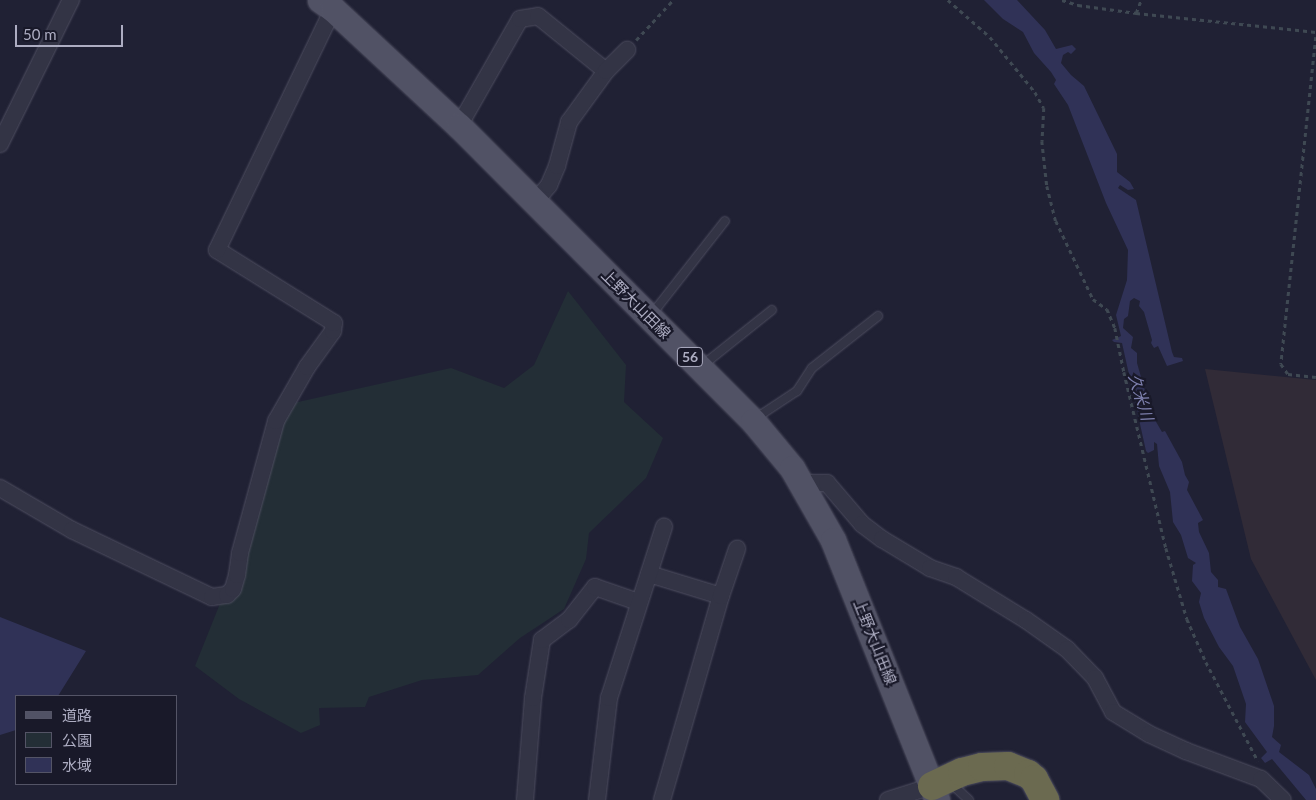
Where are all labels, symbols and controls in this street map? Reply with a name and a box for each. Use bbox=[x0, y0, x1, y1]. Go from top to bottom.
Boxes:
scale bar bbox=[18, 15, 125, 47]
text: 50 m bbox=[23, 25, 57, 43]
street label: 上野大山田線 bbox=[598, 266, 674, 342]
road number: 56 bbox=[676, 346, 704, 368]
water label: 久米川 bbox=[1125, 371, 1157, 423]
street label: 上野大山田線 bbox=[850, 597, 900, 687]
legend bbox=[15, 695, 178, 785]
text: 道路 bbox=[62, 706, 92, 724]
text: 公園 bbox=[62, 731, 92, 749]
text: 水域 bbox=[62, 756, 92, 774]

